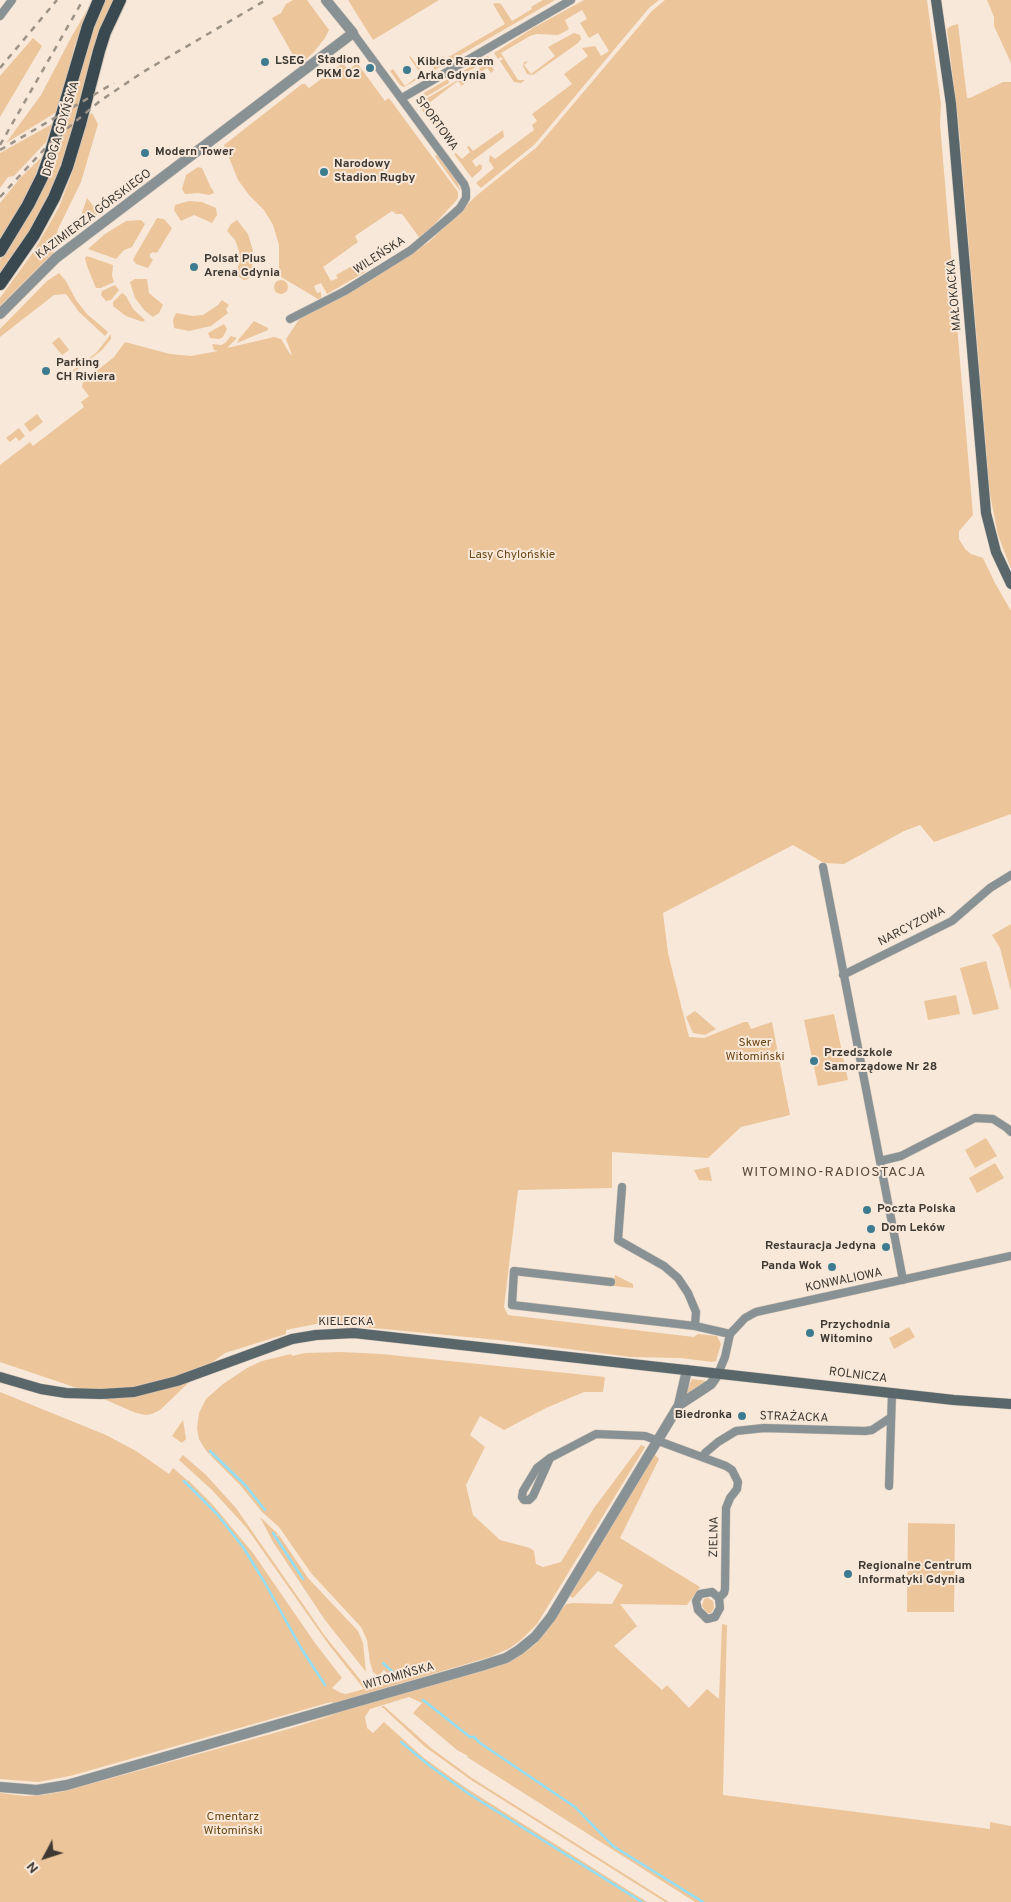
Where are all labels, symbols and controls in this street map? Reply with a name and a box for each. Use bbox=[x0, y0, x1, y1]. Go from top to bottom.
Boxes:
place label: Stadion PKM 02 bbox=[316, 54, 360, 82]
place label: LSEG bbox=[275, 55, 304, 69]
marker: LSEG bbox=[259, 56, 271, 68]
place label: Kibice Razem Arka Gdynia bbox=[417, 56, 494, 84]
marker: Stadion PKM 02 bbox=[364, 62, 376, 74]
marker: Kibice Razem Arka Gdynia bbox=[401, 64, 413, 76]
street label: DROGA GDYŃSKA bbox=[41, 80, 83, 178]
street label: SPORTOWA bbox=[411, 94, 461, 154]
place label: Modern Tower bbox=[155, 146, 234, 160]
marker: Modern Tower bbox=[139, 147, 151, 159]
place label: Narodowy Stadion Rugby bbox=[334, 158, 415, 186]
marker: Narodowy Stadion Rugby bbox=[318, 166, 330, 178]
street label: KAZIMIERZA GÓRSKIEGO bbox=[33, 167, 155, 263]
street label: WILEŃSKA bbox=[351, 234, 409, 278]
place label: Polsat Plus Arena Gdynia bbox=[204, 253, 280, 281]
street label: MAŁOKACKA bbox=[945, 258, 965, 332]
marker: Polsat Plus Arena Gdynia bbox=[188, 261, 200, 273]
place label: Parking CH Riviera bbox=[56, 357, 115, 385]
marker: Parking CH Riviera bbox=[40, 365, 52, 377]
park label: Lasy Chylońskie bbox=[469, 549, 555, 563]
street label: NARCYZOWA bbox=[876, 904, 948, 950]
park label: Skwer Witomiński bbox=[725, 1037, 785, 1065]
place label: Przedszkole Samorządowe Nr 28 bbox=[824, 1047, 937, 1075]
marker: Przedszkole Samorządowe Nr 28 bbox=[808, 1055, 820, 1067]
district label: WITOMINO-RADIOSTACJA bbox=[739, 1165, 929, 1181]
place label: Poczta Polska bbox=[877, 1203, 956, 1217]
marker: Poczta Polska bbox=[861, 1204, 873, 1216]
place label: Dom Leków bbox=[881, 1222, 945, 1236]
marker: Dom Leków bbox=[865, 1223, 877, 1235]
place label: Restauracja Jedyna bbox=[765, 1240, 876, 1254]
marker: Restauracja Jedyna bbox=[880, 1241, 892, 1253]
place label: Panda Wok bbox=[761, 1260, 822, 1274]
marker: Panda Wok bbox=[826, 1261, 838, 1273]
street label: KONWALIOWA bbox=[804, 1266, 884, 1296]
street label: KIELECKA bbox=[318, 1316, 374, 1330]
place label: Przychodnia Witomino bbox=[820, 1319, 890, 1347]
marker: Przychodnia Witomino bbox=[804, 1327, 816, 1339]
street label: ROLNICZA bbox=[828, 1365, 888, 1387]
place label: Biedronka bbox=[675, 1409, 732, 1423]
marker: Biedronka bbox=[736, 1410, 748, 1422]
street label: STRAŻACKA bbox=[759, 1410, 829, 1426]
street label: ZIELNA bbox=[707, 1516, 723, 1558]
place label: Regionalne Centrum Informatyki Gdynia bbox=[858, 1560, 972, 1588]
marker: Regionalne Centrum Informatyki Gdynia bbox=[842, 1568, 854, 1580]
street label: WITOMIŃSKA bbox=[362, 1660, 436, 1694]
park label: Cmentarz Witomiński bbox=[203, 1811, 263, 1839]
north arrow bbox=[20, 1832, 70, 1882]
text: N bbox=[23, 1858, 43, 1876]

